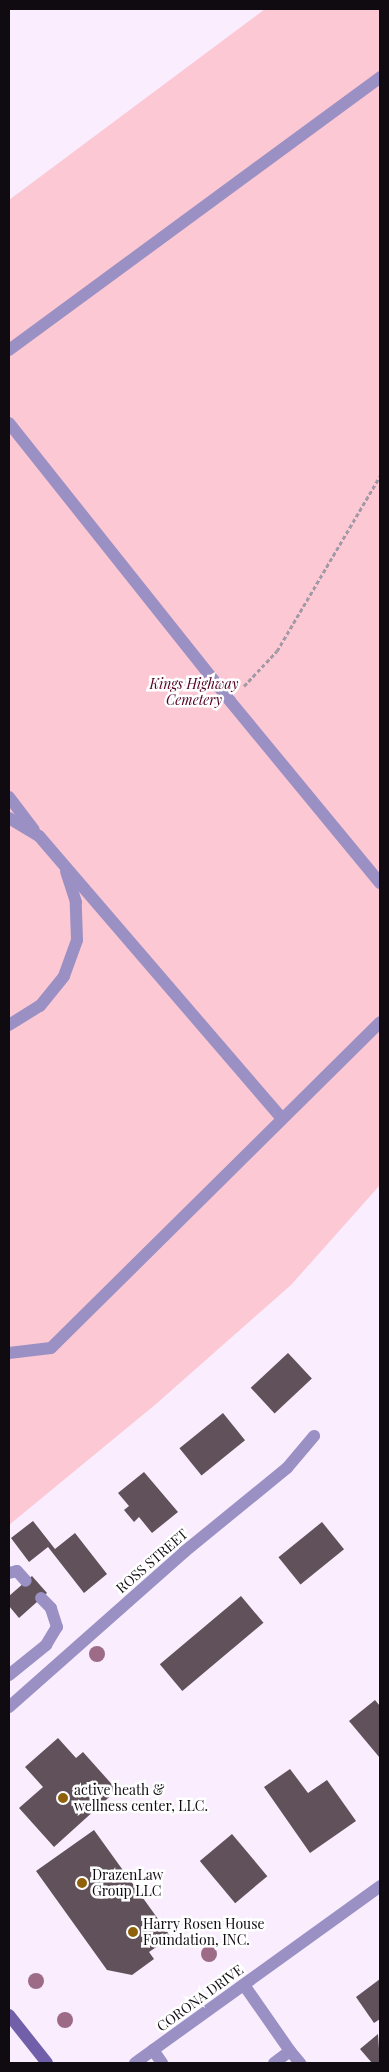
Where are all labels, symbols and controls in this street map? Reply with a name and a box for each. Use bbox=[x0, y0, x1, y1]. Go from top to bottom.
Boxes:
park label: Kings Highway Cemetery bbox=[149, 676, 239, 709]
street label: ROSS STREET bbox=[113, 1525, 191, 1597]
place label: active heath & wellness center, LLC. bbox=[74, 1782, 208, 1814]
marker: active heath & wellness center, LLC. bbox=[56, 1791, 70, 1805]
place label: DrazenLaw Group LLC bbox=[92, 1867, 163, 1900]
marker: DrazenLaw Group LLC bbox=[76, 1877, 88, 1889]
place label: Harry Rosen House Foundation, INC. bbox=[143, 1916, 265, 1948]
marker: Harry Rosen House Foundation, INC. bbox=[127, 1926, 139, 1938]
street label: CORONA DRIVE bbox=[154, 1961, 246, 2035]

